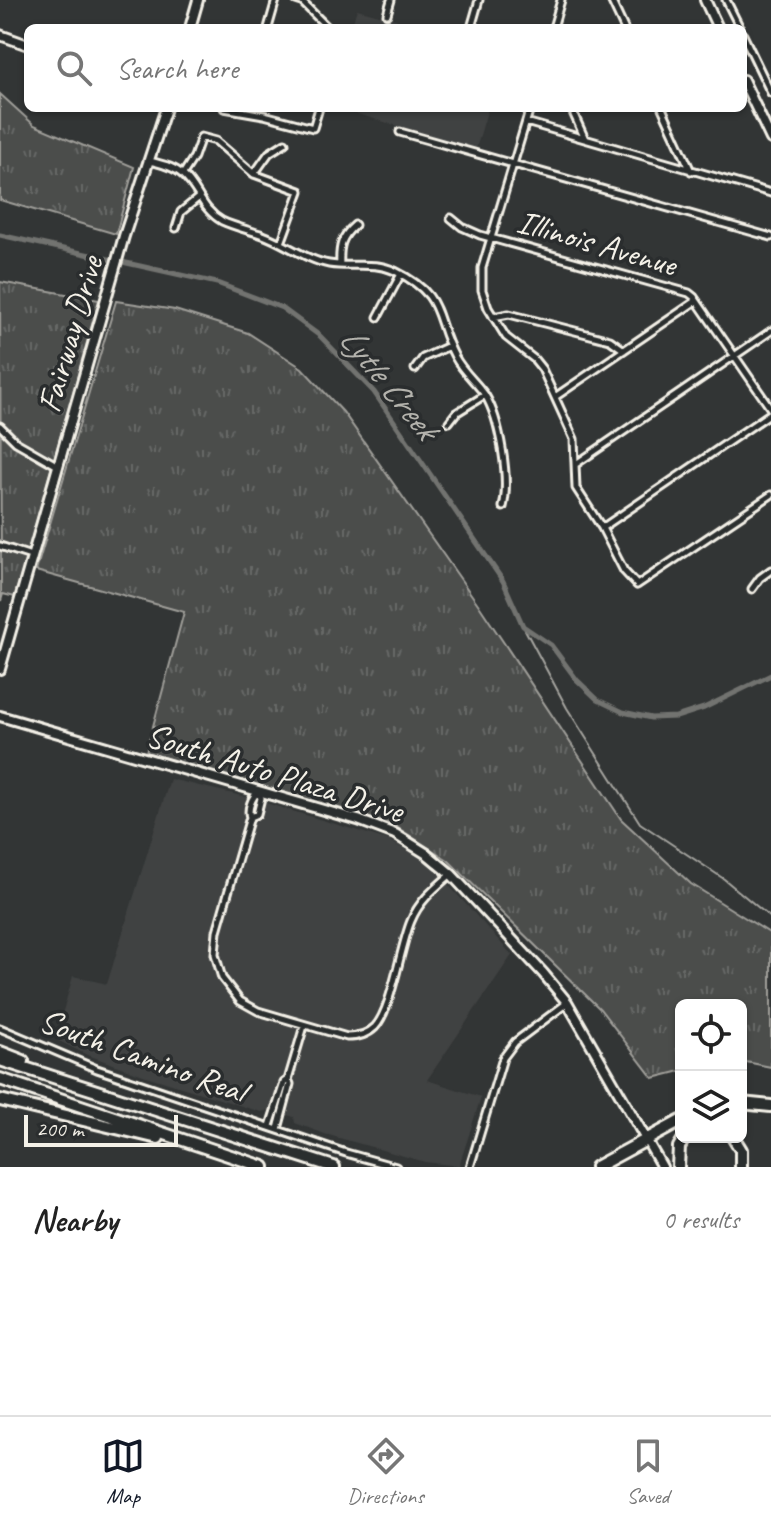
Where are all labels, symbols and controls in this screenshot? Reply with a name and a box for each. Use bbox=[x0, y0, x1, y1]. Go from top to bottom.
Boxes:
search box bbox=[24, 24, 747, 112]
icon: search bbox=[52, 46, 96, 90]
text: Search here bbox=[116, 49, 238, 87]
street label: Illinois Avenue bbox=[512, 199, 683, 286]
street label: Fairway Drive bbox=[27, 249, 113, 417]
water label: Lytle Creek bbox=[330, 317, 452, 453]
street label: South Auto Plaza Drive bbox=[141, 713, 410, 833]
street label: South Camino Real bbox=[34, 998, 258, 1115]
map controls bbox=[675, 999, 747, 1143]
button: locate bbox=[675, 999, 747, 1071]
button: layers bbox=[675, 1071, 747, 1143]
scale bar bbox=[24, 1111, 178, 1147]
text: 200 m bbox=[36, 1115, 83, 1143]
text: Nearby bbox=[32, 1198, 118, 1241]
text: 0 results bbox=[663, 1203, 739, 1236]
tab: Map bbox=[101, 1434, 145, 1510]
tab: Directions bbox=[347, 1434, 424, 1510]
tab: Saved bbox=[626, 1434, 670, 1510]

